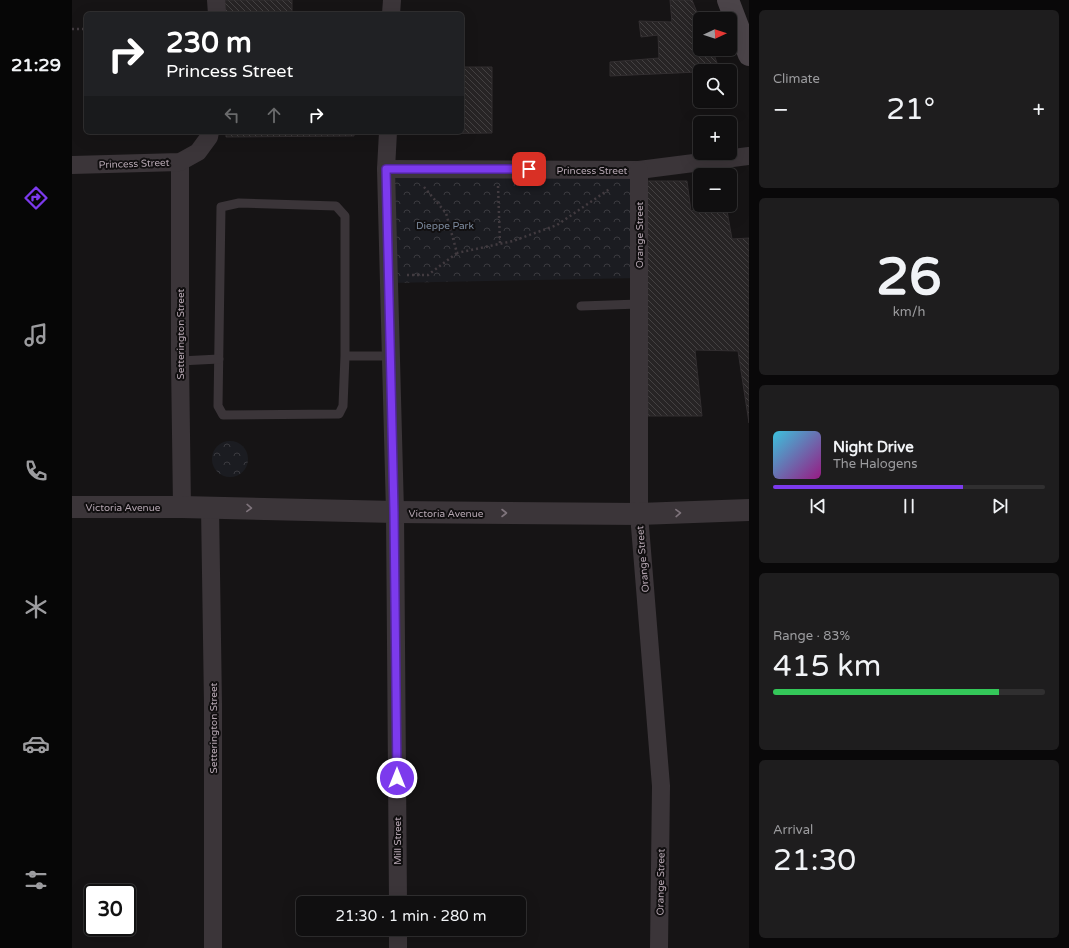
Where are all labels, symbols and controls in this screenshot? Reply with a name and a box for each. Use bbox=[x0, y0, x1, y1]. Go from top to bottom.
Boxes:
north arrow bbox=[693, 12, 737, 56]
map controls bbox=[693, 12, 737, 212]
text: 230 m bbox=[166, 26, 252, 60]
icon: right bbox=[100, 28, 152, 80]
text: 21:29 bbox=[11, 54, 61, 76]
text: Princess Street bbox=[166, 60, 293, 82]
button: search bbox=[693, 64, 737, 108]
text: Climate bbox=[773, 71, 820, 87]
text: 21° bbox=[886, 91, 935, 128]
text: − bbox=[773, 97, 789, 123]
text: + bbox=[1033, 97, 1045, 123]
icon: left bbox=[221, 104, 243, 126]
icon: ahead bbox=[263, 104, 285, 126]
icon: right bbox=[305, 104, 327, 126]
button: + bbox=[693, 116, 737, 160]
pin bbox=[512, 152, 546, 186]
street label: Princess Street bbox=[98, 157, 170, 171]
icon: arrive bbox=[518, 158, 540, 180]
street label: Princess Street bbox=[557, 165, 628, 177]
button: − bbox=[693, 168, 737, 212]
icon: directions bbox=[22, 184, 50, 212]
street label: Orange Street bbox=[634, 201, 646, 268]
park label: Dieppe Park bbox=[416, 220, 474, 232]
text: 26 bbox=[876, 246, 942, 309]
street label: Setterington Street bbox=[175, 288, 187, 379]
text: km/h bbox=[893, 304, 925, 320]
icon: music bbox=[22, 321, 50, 349]
text: Night Drive bbox=[833, 438, 914, 456]
text: The Halogens bbox=[833, 456, 917, 472]
icon: phone bbox=[22, 457, 50, 485]
icon: previous bbox=[807, 495, 829, 517]
icon: pause bbox=[898, 495, 920, 517]
icon: next bbox=[989, 495, 1011, 517]
street label: Victoria Avenue bbox=[86, 502, 161, 514]
one-way arrow bbox=[246, 504, 252, 513]
street label: Victoria Avenue bbox=[409, 508, 484, 520]
one-way arrow bbox=[675, 508, 681, 517]
one-way arrow bbox=[501, 509, 507, 517]
street label: Orange Street bbox=[634, 525, 652, 593]
icon: climate bbox=[22, 593, 50, 621]
text: Range · 83% bbox=[773, 628, 850, 644]
text: 415 km bbox=[773, 648, 881, 685]
street label: Setterington Street bbox=[208, 682, 220, 773]
icon: car bbox=[22, 730, 50, 758]
position arrow bbox=[376, 757, 418, 799]
street label: Mill Street bbox=[392, 817, 404, 865]
text: Arrival bbox=[773, 822, 813, 838]
text: 21:30 bbox=[773, 842, 856, 879]
street label: Orange Street bbox=[654, 848, 668, 915]
icon: filters bbox=[22, 866, 50, 894]
speed limit sign: 30 bbox=[84, 884, 136, 936]
text: 21:30 · 1 min · 280 m bbox=[336, 907, 486, 925]

